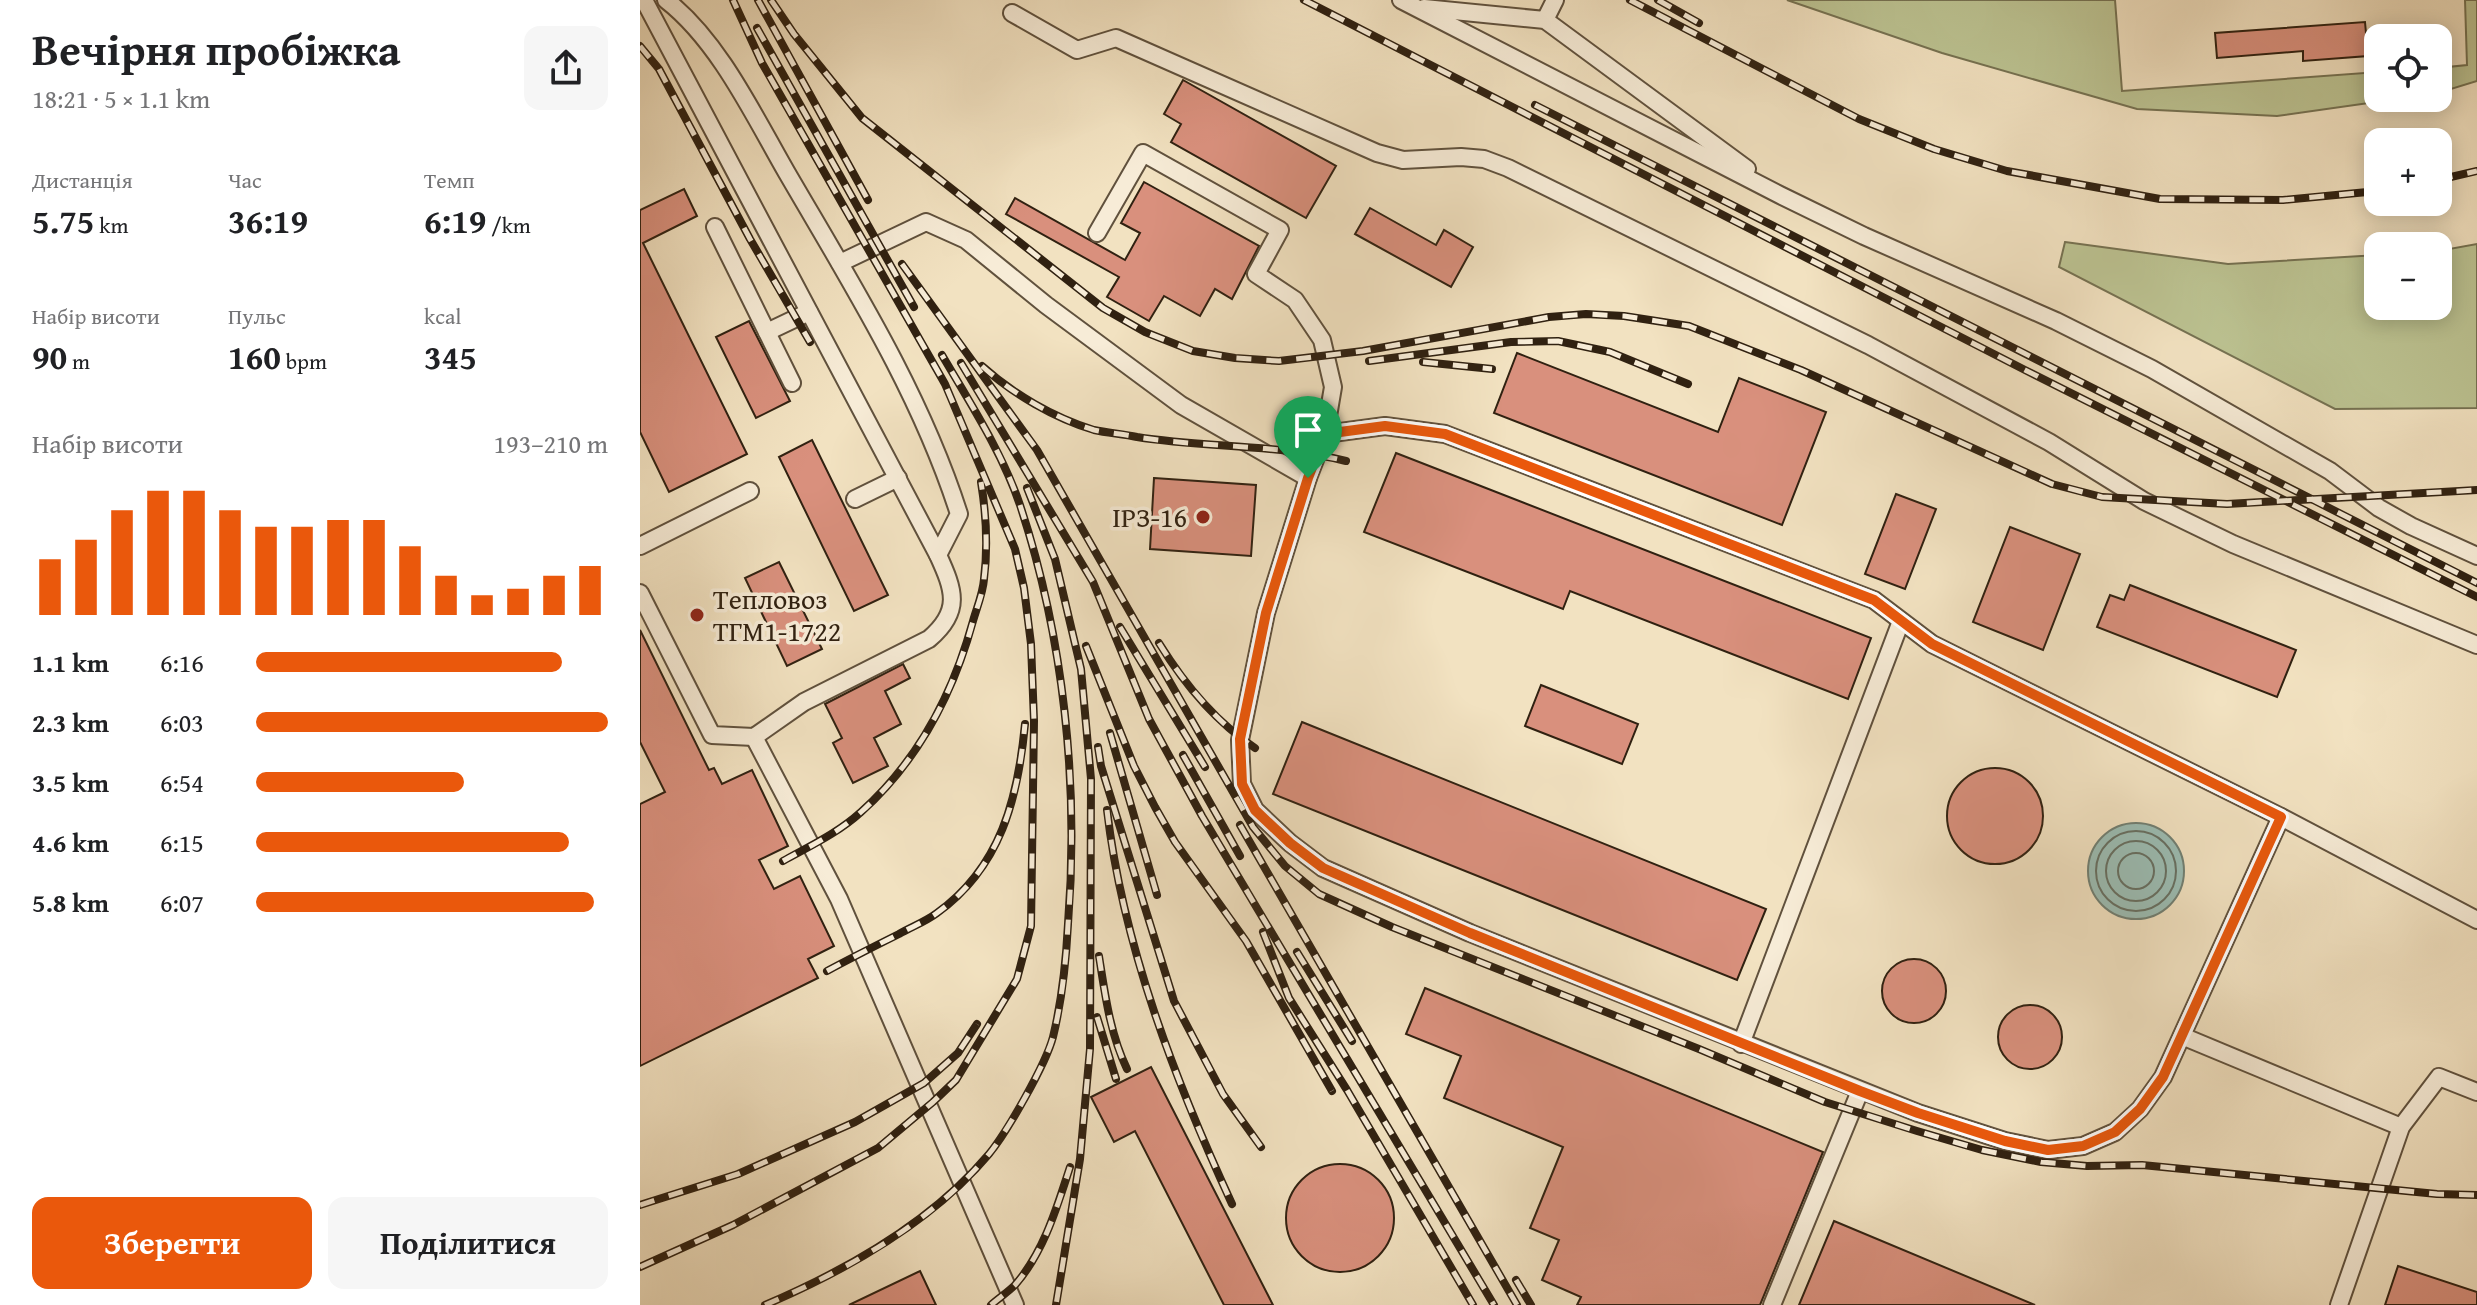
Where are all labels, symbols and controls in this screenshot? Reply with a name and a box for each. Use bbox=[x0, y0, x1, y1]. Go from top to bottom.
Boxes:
text: Вечірня пробіжка bbox=[32, 17, 401, 81]
map controls bbox=[2364, 24, 2452, 320]
button: locate bbox=[2364, 24, 2452, 112]
button: share bbox=[524, 26, 608, 110]
text: 18:21 · 5 × 1.1 km bbox=[32, 79, 210, 118]
button: + bbox=[2364, 128, 2452, 216]
text: Дистанція bbox=[32, 164, 133, 196]
text: Час bbox=[228, 164, 262, 196]
text: Темп bbox=[424, 164, 475, 196]
text: 5.75 bbox=[32, 196, 94, 245]
text: 36:19 bbox=[228, 196, 308, 245]
text: 6:19 bbox=[424, 196, 486, 245]
text: km bbox=[94, 209, 128, 241]
text: /km bbox=[486, 209, 531, 241]
button: − bbox=[2364, 232, 2452, 320]
text: Набір висоти bbox=[32, 300, 160, 332]
text: Пульс bbox=[228, 300, 286, 332]
text: kcal bbox=[424, 300, 462, 332]
text: 90 bbox=[32, 332, 67, 381]
text: 160 bbox=[228, 332, 281, 381]
text: 345 bbox=[424, 332, 477, 381]
text: m bbox=[67, 345, 90, 377]
text: bpm bbox=[281, 345, 327, 377]
pin bbox=[1274, 396, 1342, 478]
icon: arrive bbox=[1286, 408, 1330, 452]
text: Набір висоти bbox=[32, 424, 183, 463]
text: 193–210 m bbox=[494, 424, 608, 463]
place label: ІРЗ-16 bbox=[1112, 496, 1187, 537]
marker: ІРЗ-16 bbox=[1194, 508, 1212, 526]
place label: Тепловоз ТГМ1-1722 bbox=[713, 578, 841, 651]
marker: Тепловоз ТГМ1-1722 bbox=[688, 606, 706, 624]
text: 1.1 km bbox=[32, 643, 109, 682]
text: 6:16 bbox=[160, 643, 204, 682]
text: 2.3 km bbox=[32, 703, 109, 742]
text: 6:03 bbox=[160, 703, 204, 742]
text: 3.5 km bbox=[32, 763, 109, 802]
text: 6:54 bbox=[160, 763, 204, 802]
text: 4.6 km bbox=[32, 823, 109, 862]
text: 6:15 bbox=[160, 823, 204, 862]
text: 5.8 km bbox=[32, 883, 109, 922]
text: 6:07 bbox=[160, 883, 204, 922]
button: Зберегти bbox=[32, 1197, 312, 1289]
button: Поділитися bbox=[328, 1197, 608, 1289]

